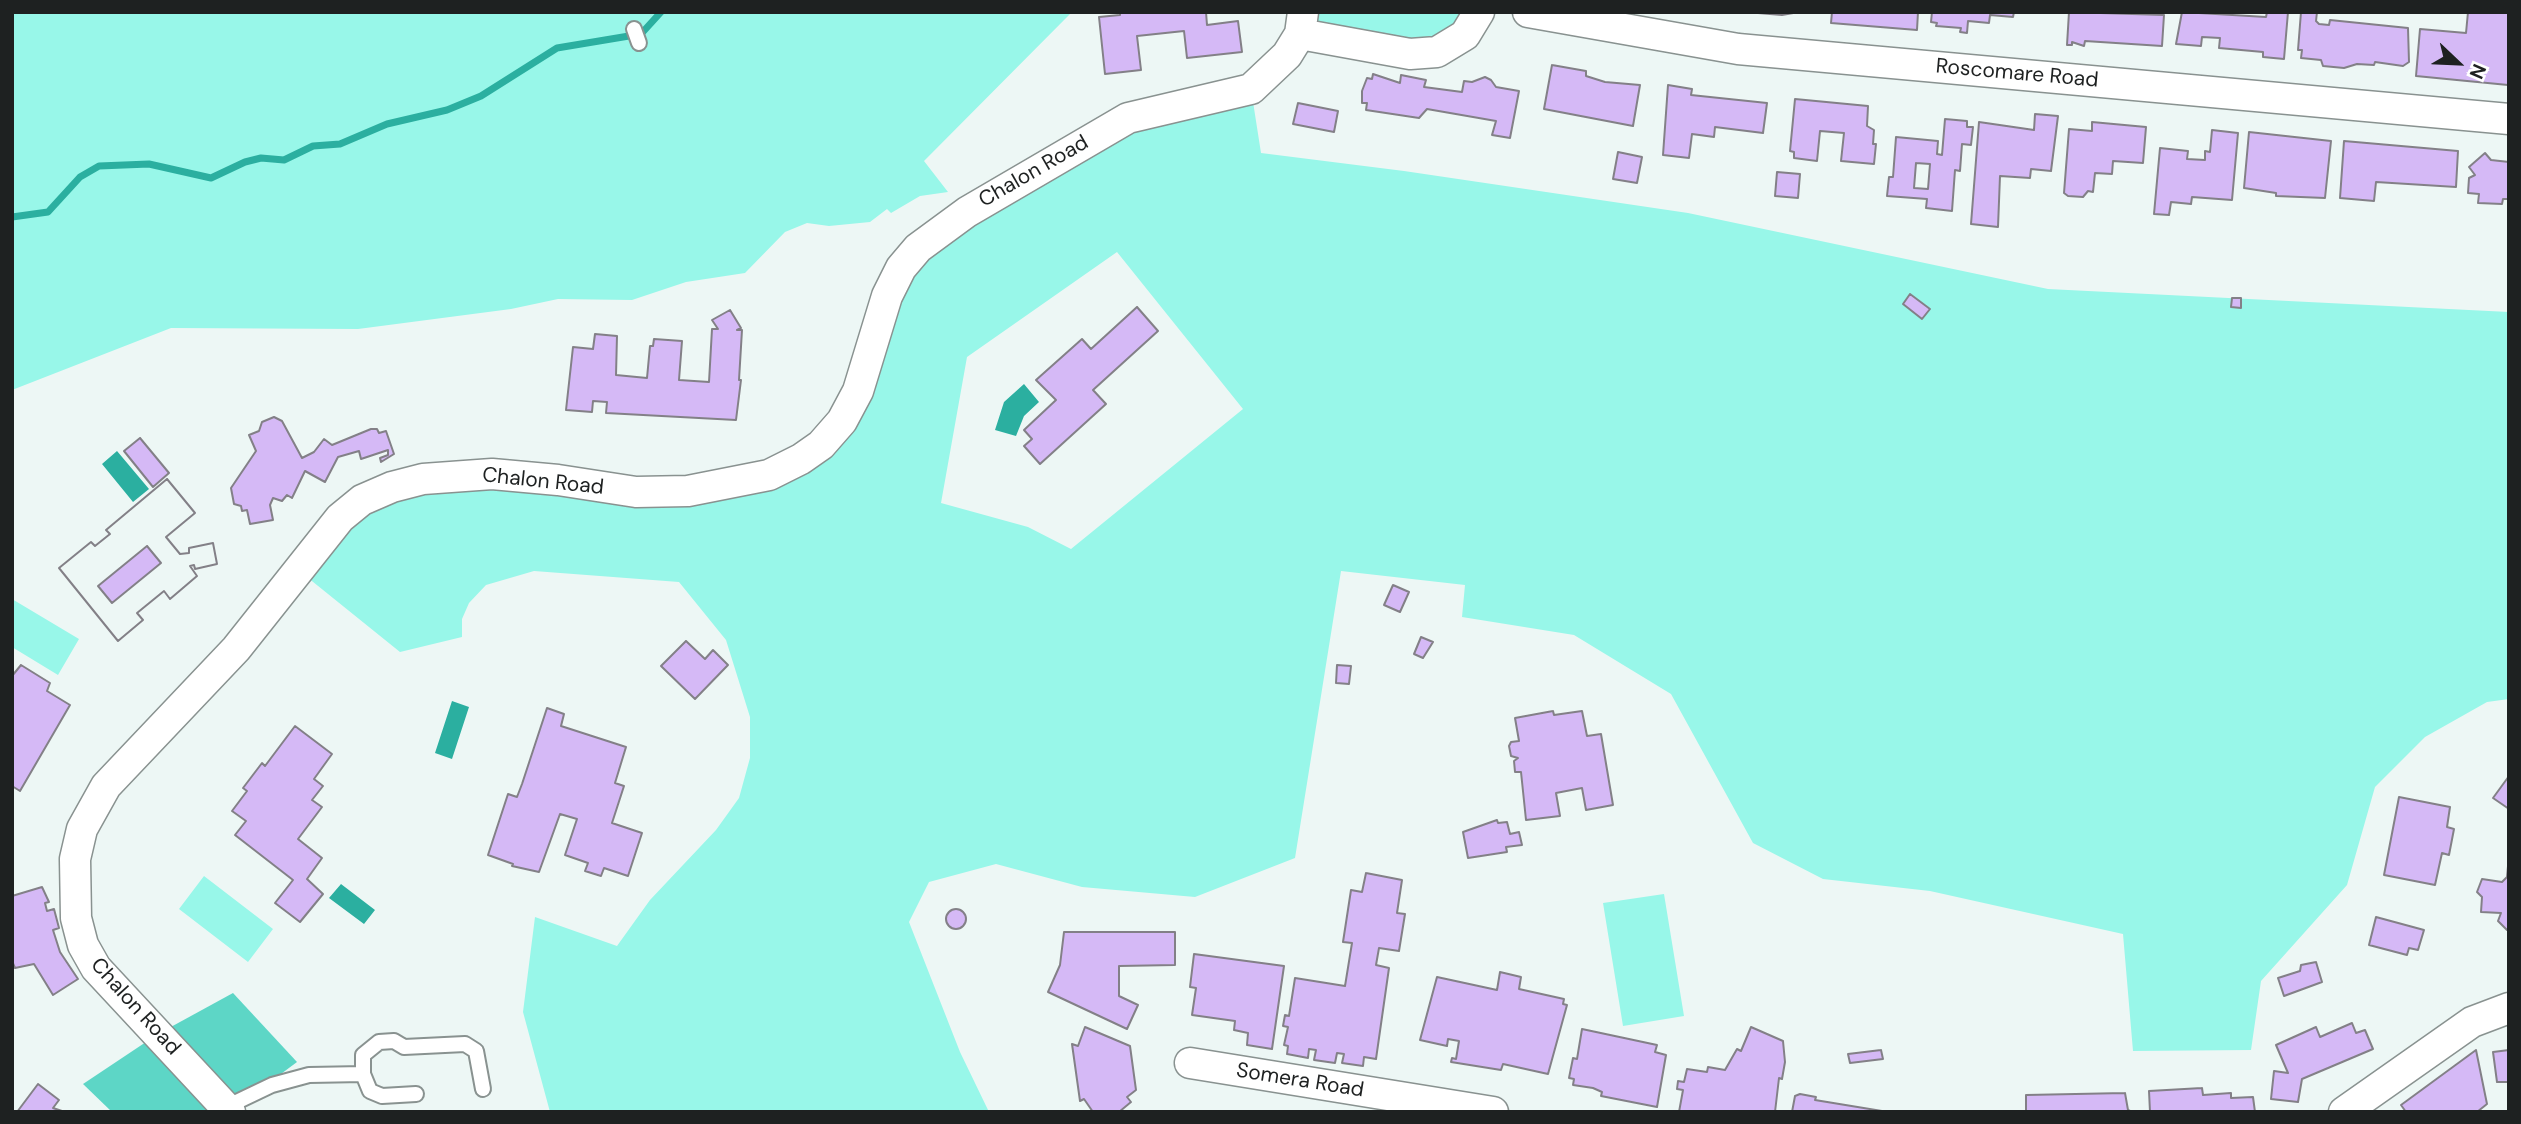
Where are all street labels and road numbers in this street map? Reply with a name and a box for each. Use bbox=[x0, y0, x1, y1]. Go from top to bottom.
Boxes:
street label: Roscomare Road bbox=[1935, 54, 2099, 94]
street label: Chalon Road bbox=[975, 131, 1093, 213]
street label: Chalon Road bbox=[481, 463, 605, 501]
street label: Chalon Road bbox=[85, 953, 185, 1061]
street label: Somera Road bbox=[1234, 1058, 1366, 1104]

